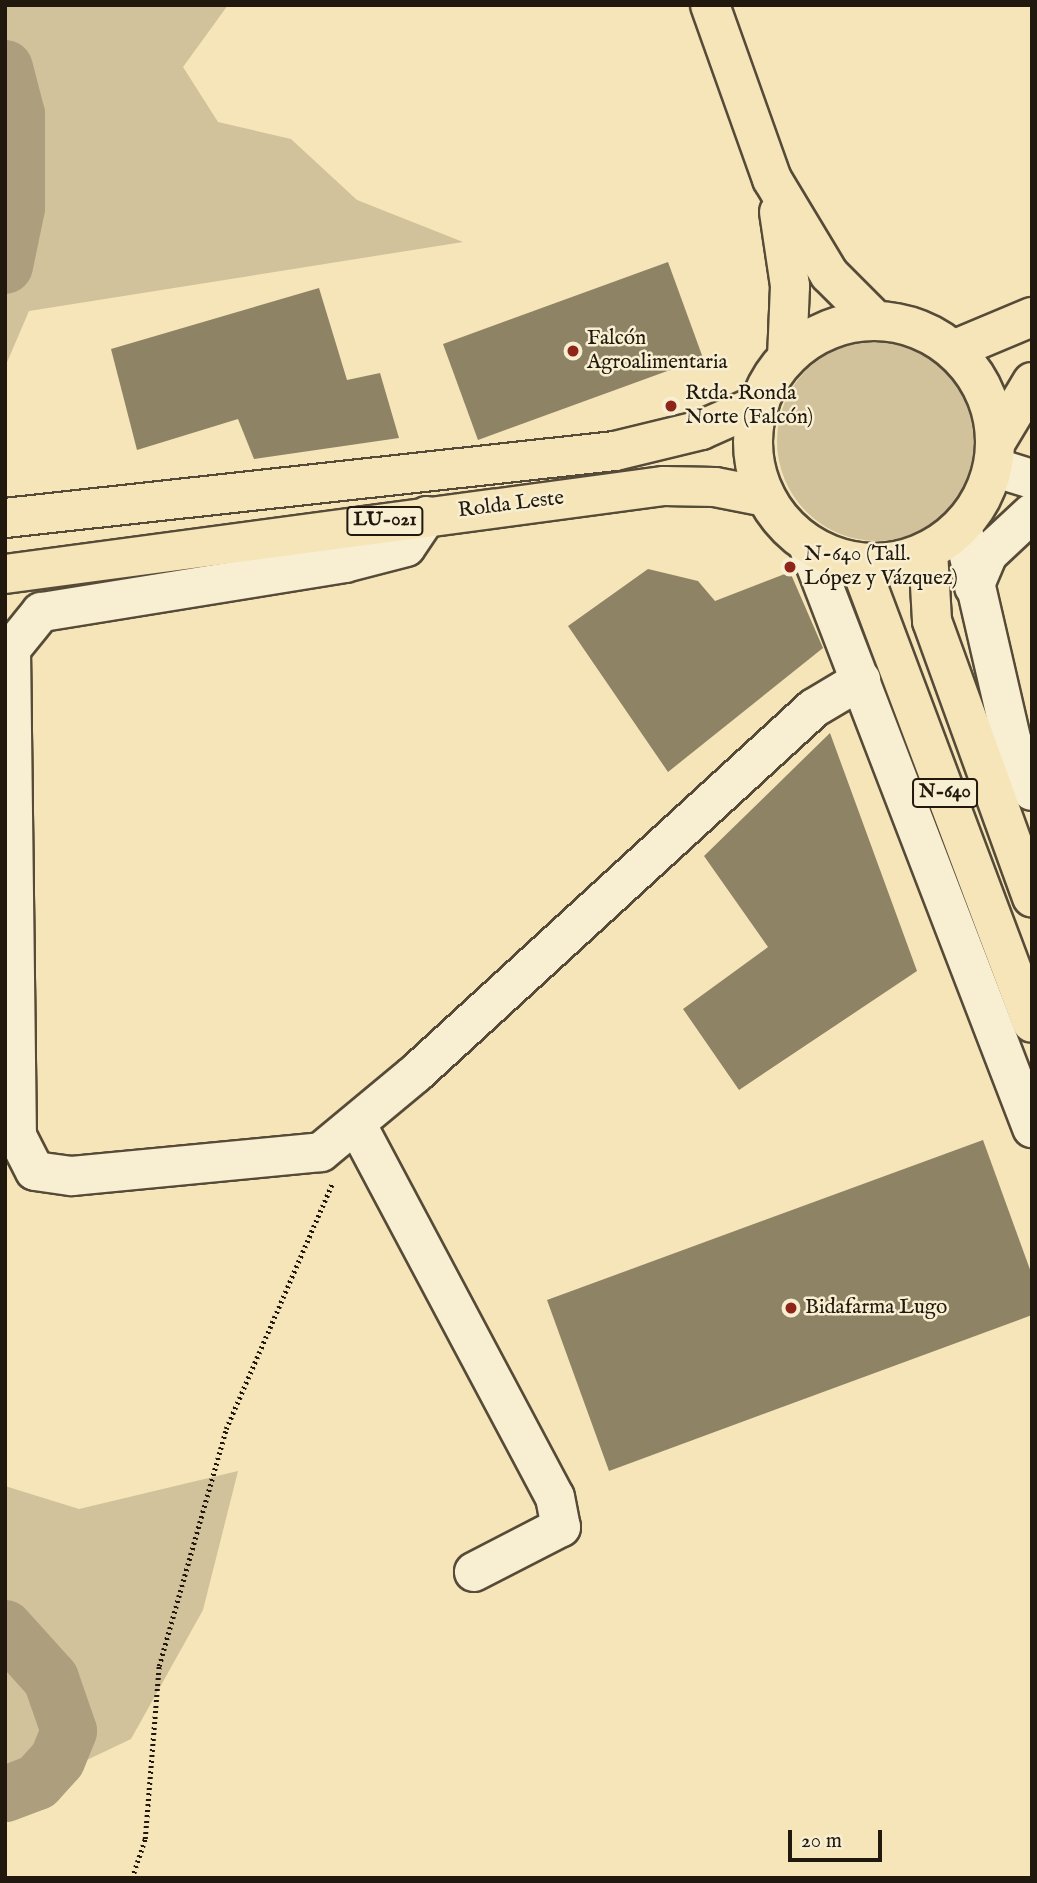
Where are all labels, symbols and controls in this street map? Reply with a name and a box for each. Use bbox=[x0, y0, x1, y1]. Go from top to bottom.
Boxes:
place label: Falcón Agroalimentaria bbox=[587, 326, 728, 376]
marker: Falcón Agroalimentaria bbox=[565, 343, 581, 359]
place label: Rtda. Ronda Norte (Falcón) bbox=[685, 381, 813, 431]
marker: Rtda. Ronda Norte (Falcón) bbox=[663, 398, 679, 414]
street label: Rolda Leste bbox=[457, 486, 565, 524]
road number: LU-021 bbox=[345, 506, 425, 536]
place label: N-640 (Tall. López y Vázquez) bbox=[804, 542, 958, 592]
marker: N-640 (Tall. López y Vázquez) bbox=[782, 559, 798, 575]
road number: N-640 bbox=[912, 778, 978, 808]
place label: Bidafarma Lugo bbox=[805, 1295, 947, 1321]
marker: Bidafarma Lugo bbox=[783, 1300, 799, 1316]
scale bar bbox=[792, 1816, 886, 1860]
text: 20 m bbox=[801, 1828, 842, 1855]

